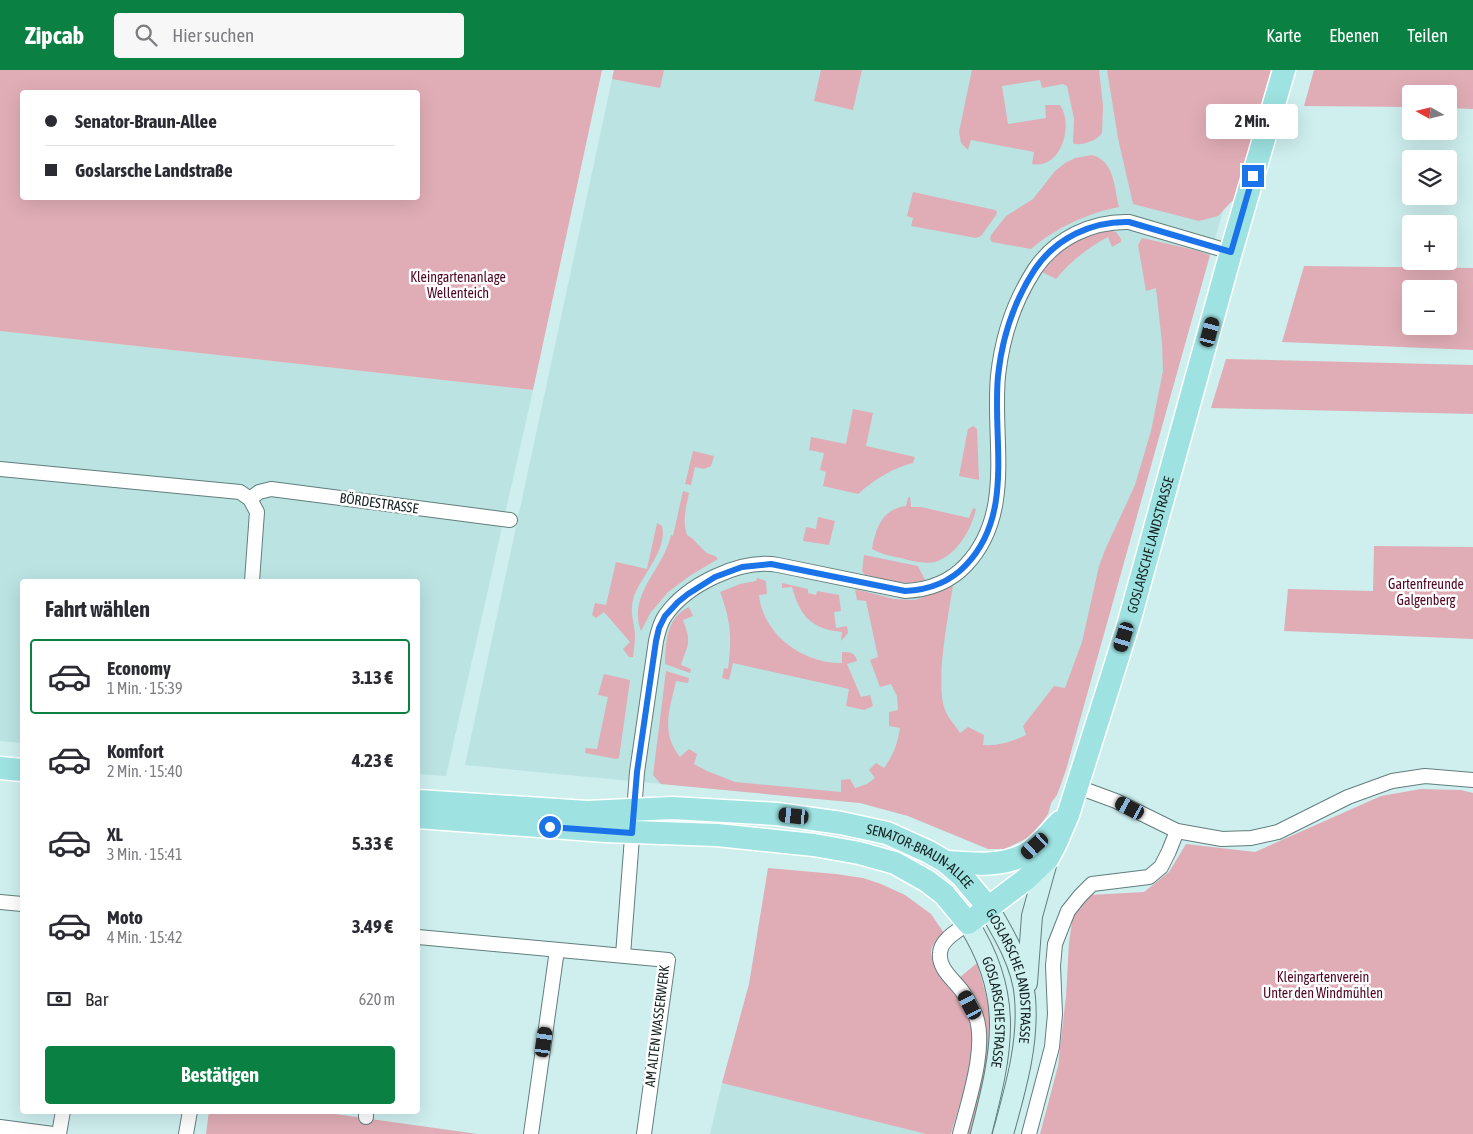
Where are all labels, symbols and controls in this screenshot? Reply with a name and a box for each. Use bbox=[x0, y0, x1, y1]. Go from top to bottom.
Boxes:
search box bbox=[114, 13, 464, 58]
icon: search bbox=[132, 21, 160, 49]
text: Zipcab bbox=[25, 22, 84, 49]
text: Hier suchen bbox=[172, 24, 254, 46]
text: Karte bbox=[1266, 25, 1301, 46]
text: Ebenen bbox=[1329, 25, 1379, 46]
text: Teilen bbox=[1407, 25, 1448, 46]
north arrow bbox=[1402, 85, 1458, 140]
map controls bbox=[1402, 85, 1457, 335]
callout: 2 Min. bbox=[1207, 104, 1299, 138]
text: Senator-Braun-Allee bbox=[75, 110, 217, 132]
text: 2 Min. bbox=[1235, 112, 1269, 130]
button: layers bbox=[1402, 150, 1457, 205]
text: Goslarsche Landstraße bbox=[75, 159, 233, 181]
route end bbox=[1242, 165, 1264, 187]
button: + bbox=[1402, 215, 1457, 270]
park label: Kleingartenanlage Wellenteich bbox=[410, 269, 506, 301]
button: − bbox=[1402, 280, 1457, 335]
car bbox=[1198, 316, 1221, 348]
street label: GOSLARSCHE LANDSTRASSE bbox=[1124, 475, 1177, 615]
street label: BÖRDESTRASSE bbox=[339, 490, 419, 516]
park label: Gartenfreunde Galgenberg bbox=[1388, 576, 1464, 608]
text: Fahrt wählen bbox=[45, 596, 150, 622]
car bbox=[1112, 620, 1135, 654]
icon: car bbox=[47, 654, 92, 699]
text: Economy bbox=[107, 657, 171, 679]
text: 3.13 € bbox=[352, 666, 393, 688]
text: 1 Min. · 15:39 bbox=[107, 679, 182, 697]
icon: car bbox=[47, 737, 92, 782]
text: Komfort bbox=[107, 740, 164, 762]
text: 4.23 € bbox=[352, 749, 393, 771]
text: 2 Min. · 15:40 bbox=[107, 762, 182, 780]
car bbox=[1113, 794, 1146, 822]
car bbox=[778, 807, 809, 825]
route start bbox=[539, 816, 561, 838]
icon: car bbox=[47, 820, 92, 865]
street label: SENATOR-BRAUN-ALLEE bbox=[865, 821, 977, 891]
text: XL bbox=[107, 823, 123, 845]
car bbox=[1018, 830, 1051, 862]
text: 5.33 € bbox=[352, 832, 393, 854]
text: 3 Min. · 15:41 bbox=[107, 845, 182, 863]
icon: car bbox=[47, 903, 92, 948]
text: Moto bbox=[107, 906, 143, 928]
street label: GOSLARSCHE LANDSTRASSE bbox=[983, 906, 1034, 1044]
text: 3.49 € bbox=[352, 915, 393, 937]
text: 4 Min. · 15:42 bbox=[107, 928, 182, 946]
street label: GOSLARSCHE STRASSE bbox=[979, 954, 1008, 1069]
street label: AM ALTEN WASSERWERK bbox=[642, 964, 672, 1088]
park label: Kleingartenverein Unter den Windmühlen bbox=[1263, 969, 1383, 1001]
icon: cash bbox=[45, 985, 73, 1013]
text: Bar bbox=[85, 988, 108, 1010]
car bbox=[956, 988, 983, 1022]
text: 620 m bbox=[359, 990, 395, 1008]
car bbox=[534, 1026, 553, 1058]
button: Bestätigen bbox=[45, 1046, 395, 1104]

